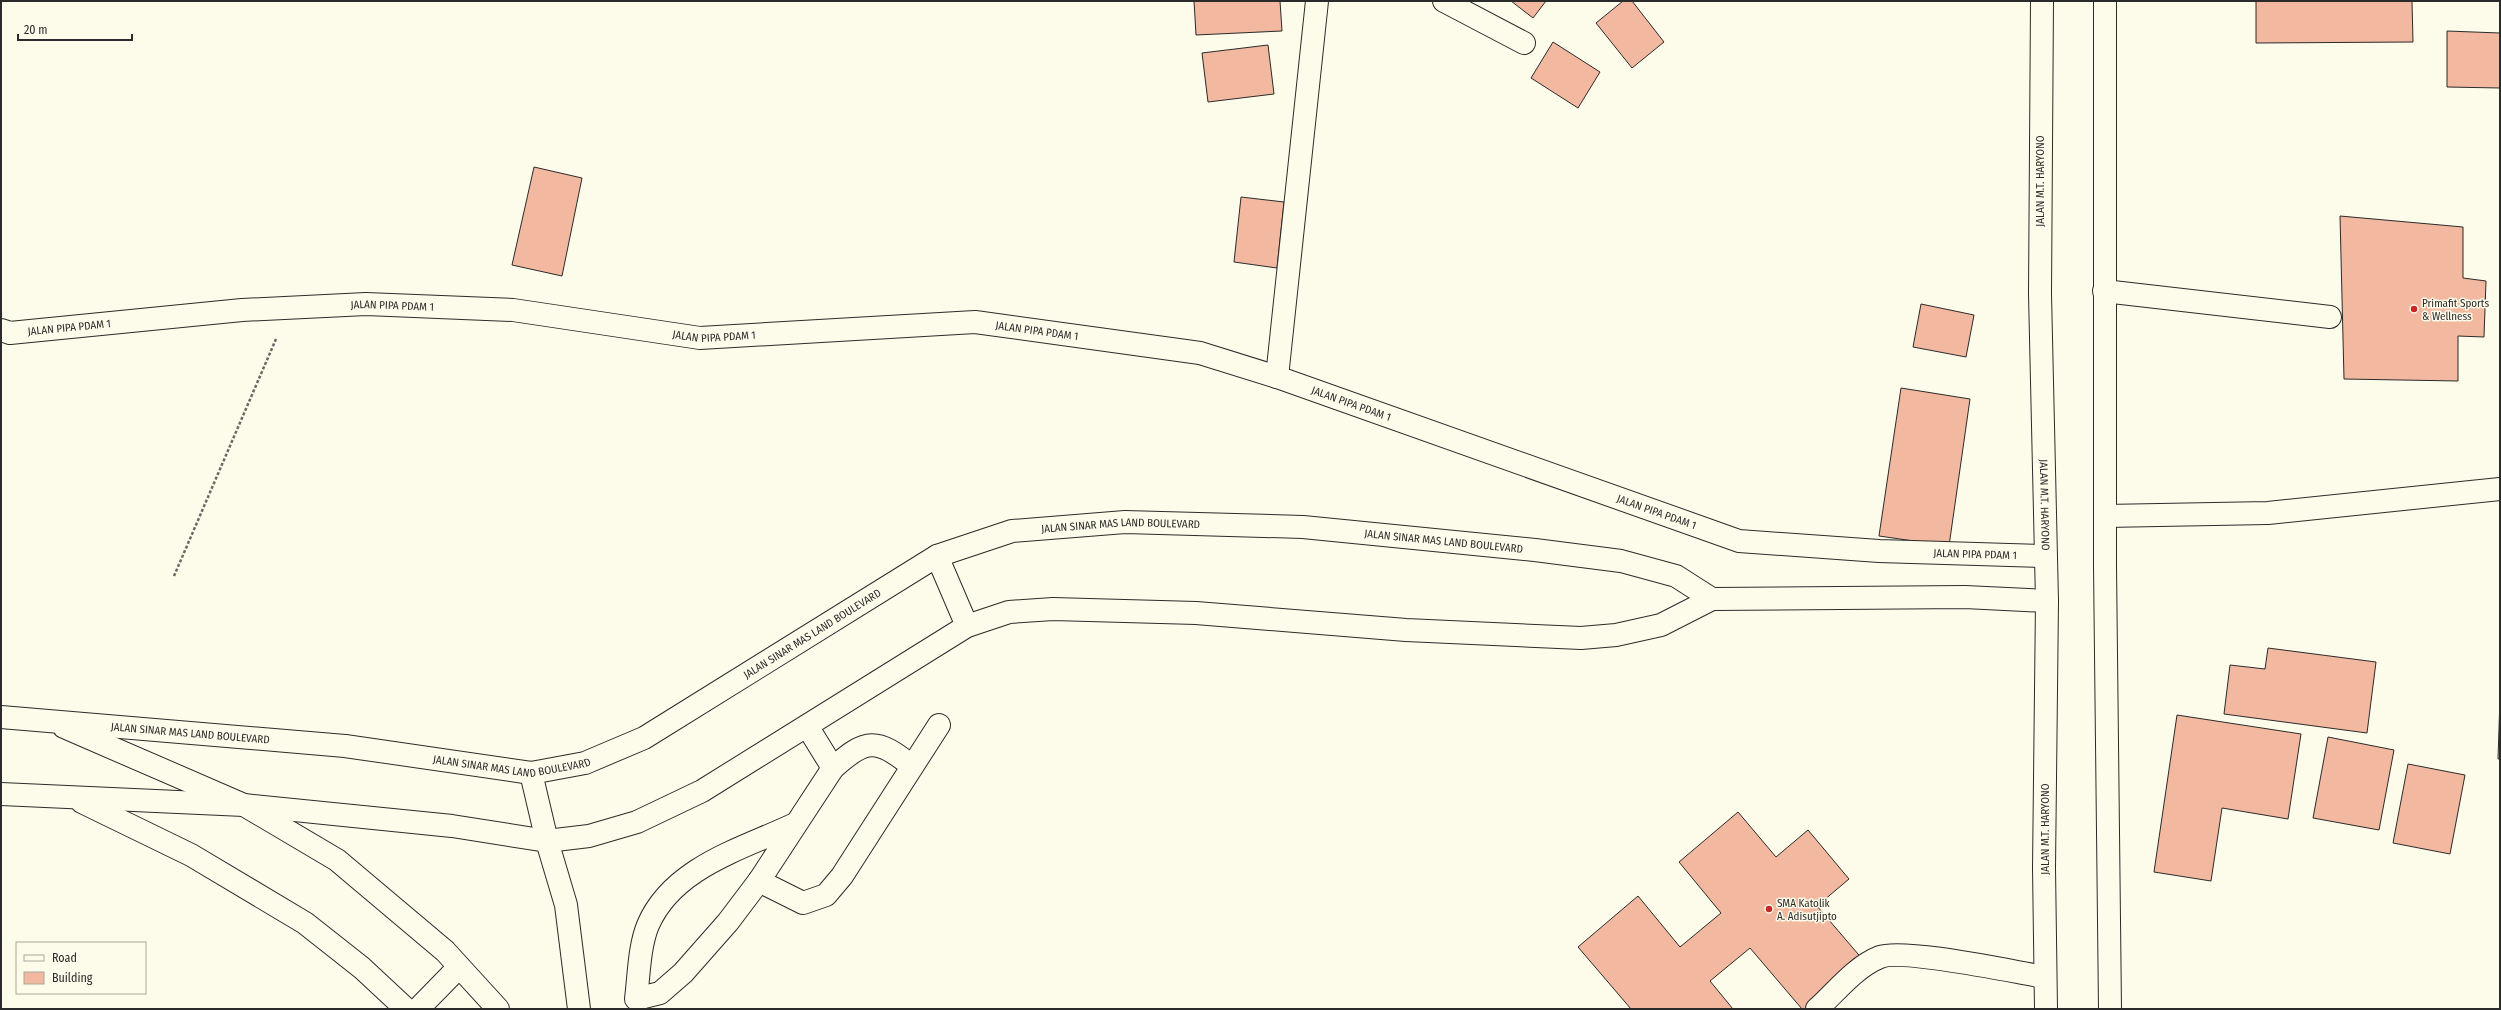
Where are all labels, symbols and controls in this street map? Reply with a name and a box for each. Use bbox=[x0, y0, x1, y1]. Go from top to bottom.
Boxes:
scale bar bbox=[18, 16, 132, 42]
text: 20 m bbox=[24, 23, 48, 37]
street label: JALAN M.T. HARYONO bbox=[2034, 135, 2047, 227]
street label: JALAN PIPA PDAM 1 bbox=[350, 297, 434, 313]
place label: Primafit Sports & Wellness bbox=[2422, 297, 2489, 323]
marker: Primafit Sports & Wellness bbox=[2409, 304, 2419, 314]
street label: JALAN PIPA PDAM 1 bbox=[27, 317, 111, 338]
street label: JALAN PIPA PDAM 1 bbox=[995, 318, 1079, 343]
street label: JALAN PIPA PDAM 1 bbox=[672, 327, 756, 345]
street label: JALAN PIPA PDAM 1 bbox=[1310, 383, 1393, 423]
street label: JALAN M.T. HARYONO bbox=[2037, 459, 2052, 551]
street label: JALAN PIPA PDAM 1 bbox=[1615, 492, 1698, 532]
street label: JALAN SINAR MAS LAND BOULEVARD bbox=[1041, 515, 1200, 535]
street label: JALAN SINAR MAS LAND BOULEVARD bbox=[1364, 527, 1524, 555]
street label: JALAN PIPA PDAM 1 bbox=[1933, 546, 2017, 562]
street label: JALAN SINAR MAS LAND BOULEVARD bbox=[741, 586, 883, 681]
street label: JALAN SINAR MAS LAND BOULEVARD bbox=[110, 720, 270, 746]
street label: JALAN SINAR MAS LAND BOULEVARD bbox=[432, 752, 593, 780]
street label: JALAN M.T. HARYONO bbox=[2039, 783, 2052, 875]
place label: SMA Katolik A. Adisutjipto bbox=[1777, 897, 1837, 923]
marker: SMA Katolik A. Adisutjipto bbox=[1764, 904, 1774, 914]
legend bbox=[16, 942, 146, 994]
text: Road bbox=[52, 951, 77, 965]
text: Building bbox=[52, 971, 93, 985]

